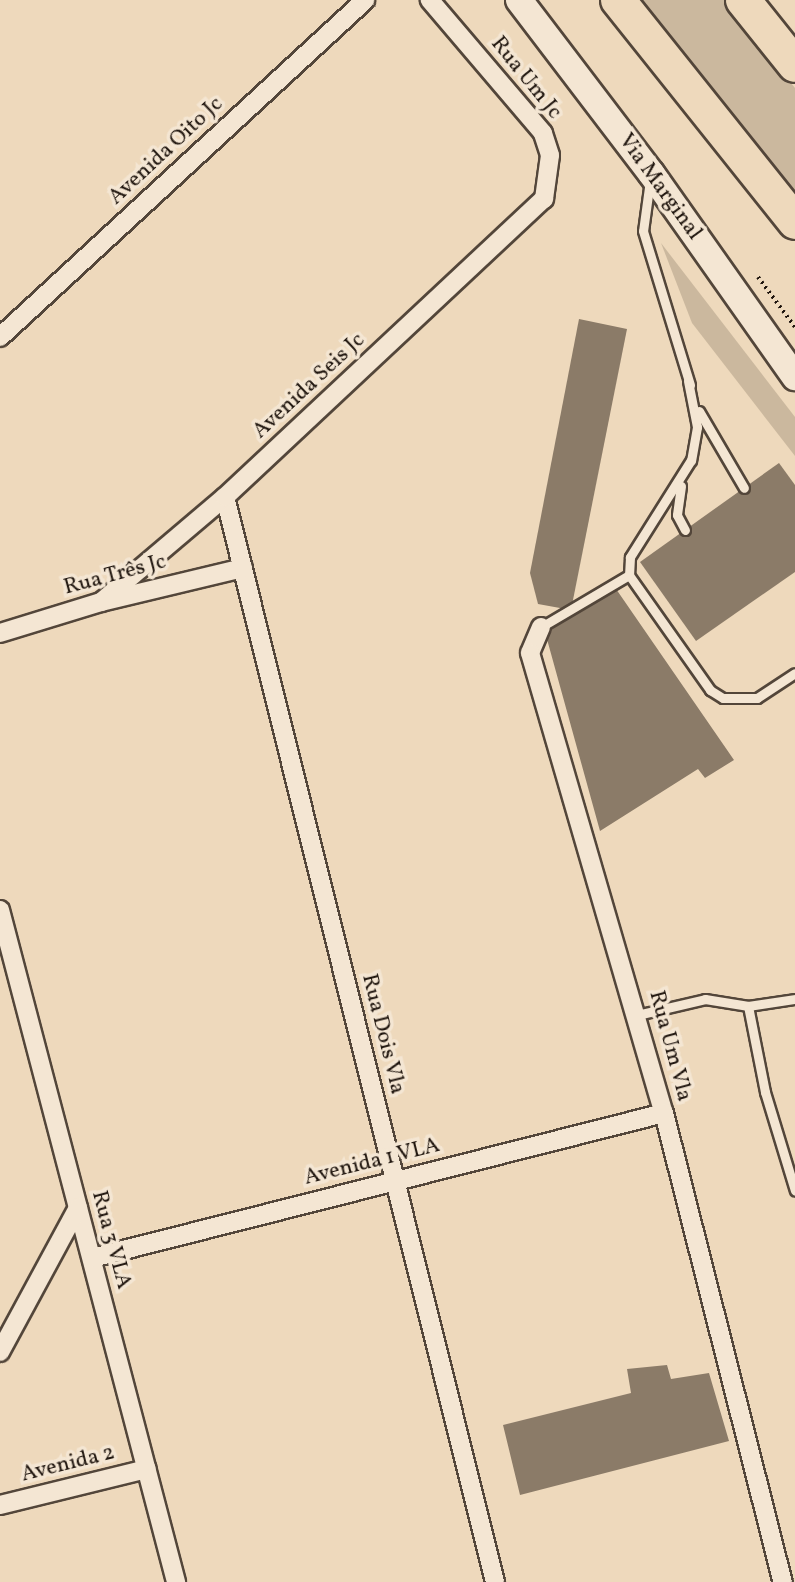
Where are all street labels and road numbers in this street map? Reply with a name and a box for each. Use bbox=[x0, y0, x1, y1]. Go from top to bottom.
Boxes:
street label: Rua Um Jc bbox=[485, 31, 567, 125]
street label: Avenida Oito Jc bbox=[103, 91, 229, 211]
street label: Via Marginal bbox=[613, 129, 707, 245]
street label: Avenida Seis Jc bbox=[247, 327, 371, 445]
street label: Rua Três Jc bbox=[61, 549, 169, 601]
street label: Rua Dois Vla bbox=[355, 971, 411, 1097]
street label: Rua Um Vla bbox=[643, 988, 697, 1104]
street label: Avenida 1 VLA bbox=[301, 1132, 443, 1192]
street label: Rua 3 VLA bbox=[85, 1188, 137, 1292]
street label: Avenida 2 bbox=[19, 1440, 117, 1488]

